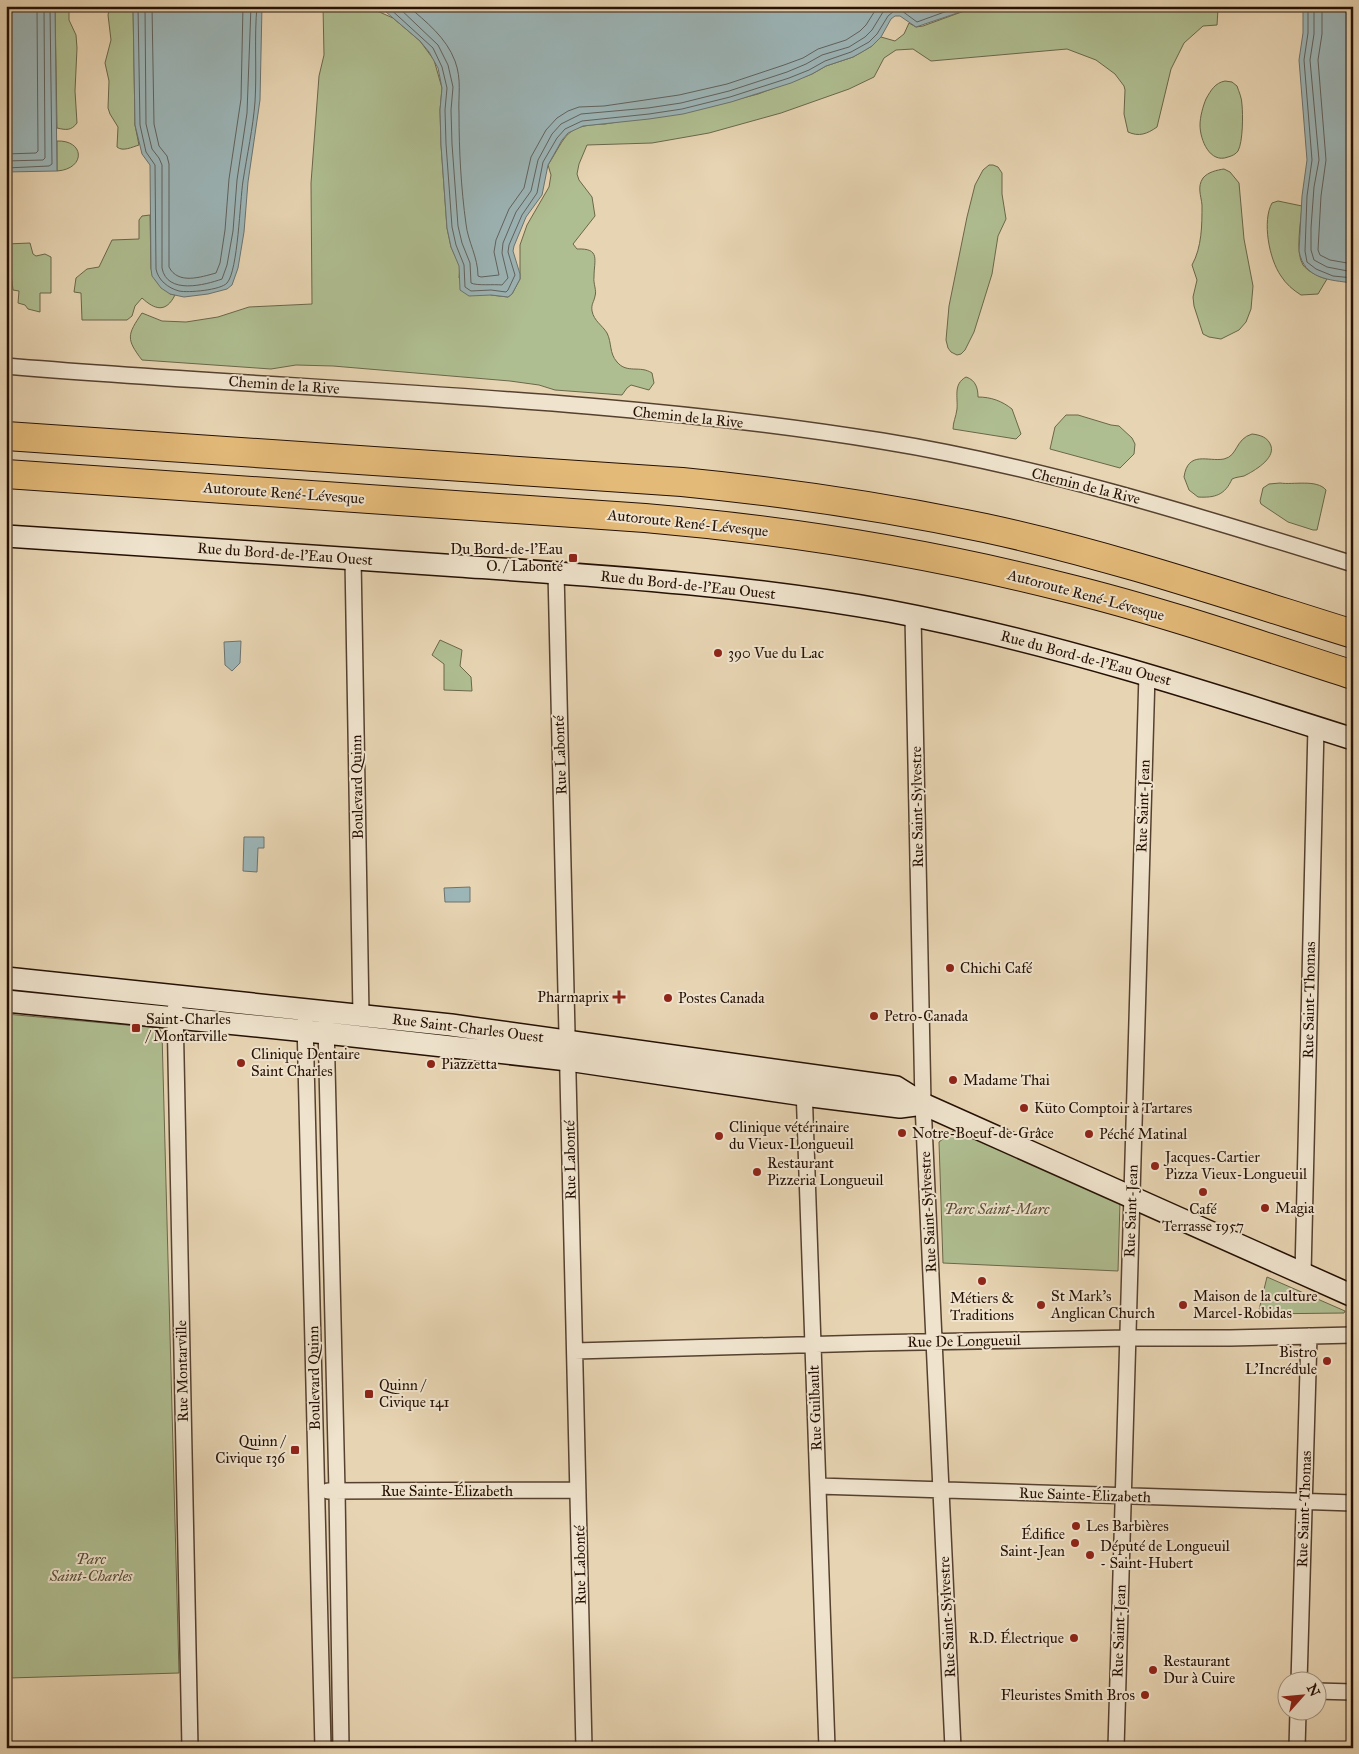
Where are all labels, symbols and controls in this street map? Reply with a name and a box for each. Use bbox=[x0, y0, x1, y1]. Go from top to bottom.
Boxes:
street label: Chemin de la Rive bbox=[228, 372, 340, 398]
street label: Chemin de la Rive bbox=[632, 402, 744, 432]
street label: Chemin de la Rive bbox=[1030, 464, 1142, 508]
street label: Autoroute René-Lévesque bbox=[202, 478, 365, 509]
street label: Autoroute René-Lévesque bbox=[606, 506, 769, 541]
street label: Rue du Bord-de-l'Eau Ouest bbox=[197, 539, 374, 569]
place label: Du Bord-de-l'Eau O. / Labonté bbox=[450, 540, 564, 575]
marker: Du Bord-de-l'Eau O. / Labonté bbox=[567, 552, 579, 564]
street label: Autoroute René-Lévesque bbox=[1004, 565, 1166, 626]
street label: Rue du Bord-de-l'Eau Ouest bbox=[600, 567, 777, 603]
street label: Rue du Bord-de-l'Eau Ouest bbox=[999, 627, 1174, 690]
place label: 390 Vue du Lac bbox=[728, 644, 824, 662]
marker: 390 Vue du Lac bbox=[712, 647, 724, 659]
street label: Rue Labonté bbox=[550, 714, 570, 795]
street label: Boulevard Quinn bbox=[347, 735, 367, 839]
street label: Rue Saint-Sylvestre bbox=[907, 746, 927, 868]
street label: Rue Saint-Jean bbox=[1132, 759, 1155, 853]
street label: Rue Saint-Thomas bbox=[1299, 941, 1319, 1059]
place label: Chichi Café bbox=[960, 959, 1033, 977]
marker: Chichi Café bbox=[944, 962, 956, 974]
place label: Pharmaprix bbox=[537, 988, 609, 1006]
place label: Postes Canada bbox=[678, 989, 765, 1007]
marker: Pharmaprix bbox=[613, 991, 625, 1003]
marker: Postes Canada bbox=[662, 992, 674, 1004]
place label: Petro-Canada bbox=[884, 1007, 969, 1025]
place label: Saint-Charles / Montarville bbox=[145, 1010, 231, 1045]
street label: Rue Saint-Charles Ouest bbox=[391, 1010, 545, 1046]
marker: Petro-Canada bbox=[868, 1010, 880, 1022]
marker: Saint-Charles / Montarville bbox=[130, 1022, 142, 1034]
place label: Clinique Dentaire Saint Charles bbox=[251, 1045, 360, 1080]
place label: Piazzetta bbox=[441, 1055, 498, 1073]
marker: Clinique Dentaire Saint Charles bbox=[235, 1057, 247, 1069]
marker: Piazzetta bbox=[425, 1058, 437, 1070]
place label: Madame Thai bbox=[963, 1071, 1050, 1089]
marker: Madame Thai bbox=[947, 1074, 959, 1086]
place label: Küto Comptoir à Tartares bbox=[1034, 1099, 1192, 1117]
marker: Küto Comptoir à Tartares bbox=[1018, 1102, 1030, 1114]
place label: Clinique vétérinaire du Vieux-Longueuil bbox=[729, 1118, 855, 1153]
street label: Rue Labonté bbox=[560, 1119, 580, 1200]
place label: Notre-Boeuf-de-Grâce bbox=[912, 1124, 1054, 1142]
place label: Péché Matinal bbox=[1099, 1125, 1188, 1143]
marker: Notre-Boeuf-de-Grâce bbox=[896, 1127, 908, 1139]
marker: Péché Matinal bbox=[1083, 1128, 1095, 1140]
marker: Clinique vétérinaire du Vieux-Longueuil bbox=[713, 1130, 725, 1142]
place label: Jacques-Cartier Pizza Vieux-Longueuil bbox=[1163, 1148, 1308, 1183]
street label: Rue Saint-Sylvestre bbox=[916, 1151, 940, 1273]
place label: Restaurant Pizzeria Longueuil bbox=[767, 1154, 885, 1189]
marker: Jacques-Cartier Pizza Vieux-Longueuil bbox=[1149, 1160, 1161, 1172]
street label: Rue Saint-Jean bbox=[1120, 1164, 1143, 1258]
marker: Restaurant Pizzeria Longueuil bbox=[751, 1166, 763, 1178]
marker: Café Terrasse 1957 bbox=[1197, 1186, 1209, 1198]
place label: Magia bbox=[1275, 1199, 1315, 1217]
park label: Parc Saint-Marc bbox=[945, 1200, 1050, 1218]
place label: Café Terrasse 1957 bbox=[1162, 1200, 1244, 1235]
marker: Magia bbox=[1259, 1202, 1271, 1214]
marker: Métiers & Traditions bbox=[976, 1275, 988, 1287]
place label: St Mark's Anglican Church bbox=[1050, 1287, 1156, 1322]
place label: Maison de la culture Marcel-Robidas bbox=[1193, 1287, 1317, 1322]
place label: Métiers & Traditions bbox=[950, 1289, 1014, 1324]
marker: St Mark's Anglican Church bbox=[1035, 1299, 1047, 1311]
marker: Maison de la culture Marcel-Robidas bbox=[1177, 1299, 1189, 1311]
street label: Rue Montarville bbox=[172, 1320, 192, 1422]
street label: Boulevard Quinn bbox=[304, 1326, 324, 1430]
street label: Rue De Longueuil bbox=[907, 1331, 1022, 1351]
place label: Bistro L'Incrédule bbox=[1245, 1343, 1317, 1378]
marker: Bistro L'Incrédule bbox=[1321, 1355, 1333, 1367]
street label: Rue Guilbault bbox=[804, 1364, 825, 1451]
place label: Quinn / Civique 141 bbox=[379, 1376, 449, 1412]
marker: Quinn / Civique 141 bbox=[363, 1388, 375, 1400]
place label: Quinn / Civique 136 bbox=[215, 1432, 287, 1468]
marker: Quinn / Civique 136 bbox=[289, 1444, 301, 1456]
street label: Rue Saint-Thomas bbox=[1293, 1450, 1315, 1568]
street label: Rue Sainte-Élizabeth bbox=[381, 1481, 514, 1500]
street label: Rue Sainte-Élizabeth bbox=[1019, 1483, 1152, 1506]
place label: Les Barbières bbox=[1086, 1517, 1169, 1535]
marker: Les Barbières bbox=[1070, 1520, 1082, 1532]
street label: Rue Labonté bbox=[570, 1524, 590, 1605]
place label: Édifice Saint-Jean bbox=[1000, 1524, 1065, 1561]
marker: Édifice Saint-Jean bbox=[1069, 1537, 1081, 1549]
place label: Député de Longueuil - Saint-Hubert bbox=[1100, 1537, 1231, 1572]
marker: Député de Longueuil - Saint-Hubert bbox=[1084, 1549, 1096, 1561]
park label: Parc Saint-Charles bbox=[49, 1550, 133, 1585]
street label: Rue Saint-Sylvestre bbox=[935, 1556, 959, 1678]
street label: Rue Saint-Jean bbox=[1108, 1584, 1131, 1678]
place label: R.D. Électrique bbox=[968, 1628, 1064, 1648]
marker: R.D. Électrique bbox=[1068, 1632, 1080, 1644]
place label: Restaurant Dur à Cuire bbox=[1163, 1652, 1235, 1687]
marker: Restaurant Dur à Cuire bbox=[1147, 1664, 1159, 1676]
north arrow bbox=[1276, 1672, 1326, 1722]
text: N bbox=[1303, 1681, 1323, 1700]
place label: Fleuristes Smith Bros bbox=[1001, 1686, 1135, 1704]
marker: Fleuristes Smith Bros bbox=[1139, 1689, 1151, 1701]

